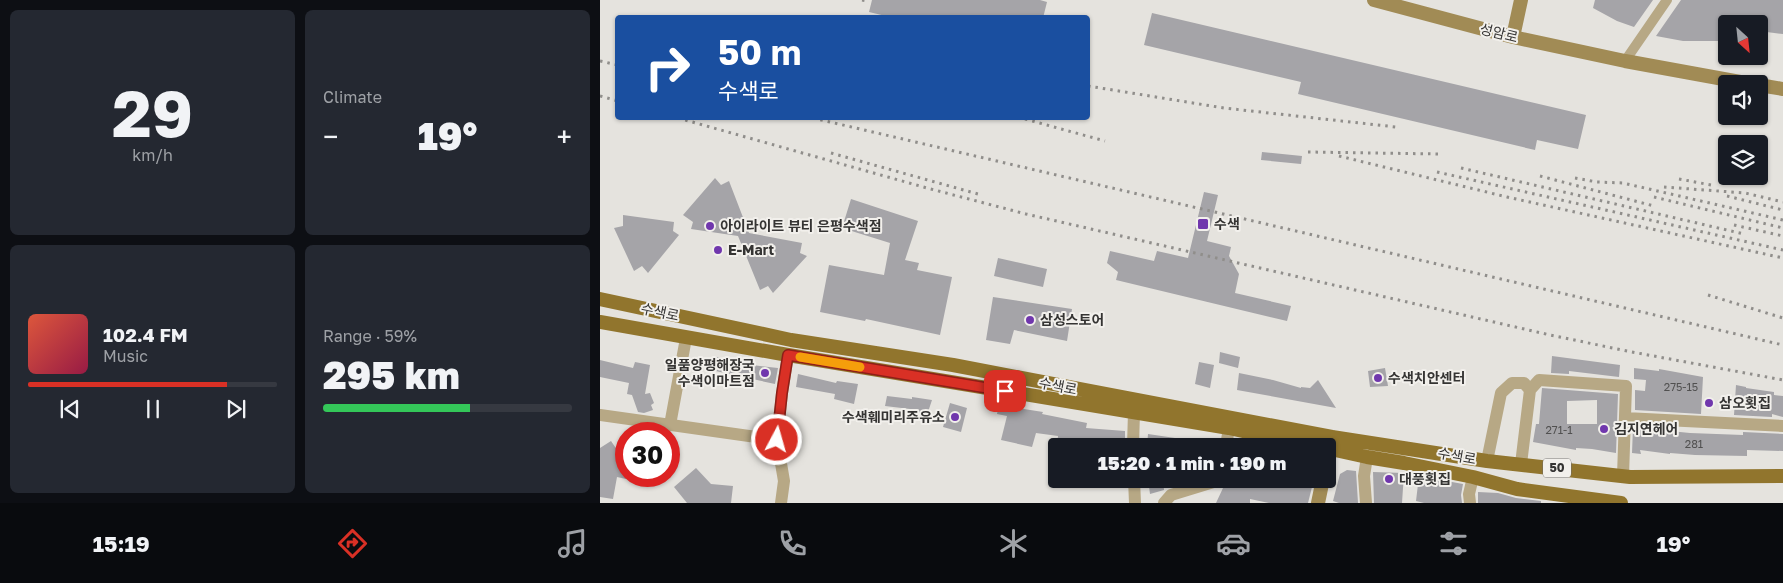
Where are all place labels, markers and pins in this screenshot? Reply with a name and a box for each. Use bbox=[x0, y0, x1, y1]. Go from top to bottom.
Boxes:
place label: 수색 bbox=[1214, 215, 1240, 232]
place label: 아이라이트 뷰티 은평수색점 bbox=[720, 217, 882, 234]
marker: 수색 bbox=[1196, 217, 1210, 231]
marker: 아이라이트 뷰티 은평수색점 bbox=[704, 220, 716, 232]
place label: E-Mart bbox=[728, 241, 774, 258]
marker: E-Mart bbox=[712, 244, 724, 256]
place label: 삼성스토어 bbox=[1040, 311, 1104, 328]
marker: 삼성스토어 bbox=[1024, 314, 1036, 326]
place label: 일품양평해장국 수색이마트점 bbox=[665, 356, 755, 389]
marker: 일품양평해장국 수색이마트점 bbox=[759, 367, 771, 379]
place label: 수색치안센터 bbox=[1388, 369, 1465, 386]
pin bbox=[984, 370, 1026, 412]
marker: 수색치안센터 bbox=[1372, 372, 1384, 384]
place label: 삼오횟집 bbox=[1719, 394, 1771, 411]
marker: 삼오횟집 bbox=[1703, 397, 1715, 409]
place label: 수색훼미리주유소 bbox=[842, 408, 945, 425]
marker: 수색훼미리주유소 bbox=[949, 411, 961, 423]
place label: 김지연헤어 bbox=[1614, 420, 1678, 437]
marker: 김지연헤어 bbox=[1598, 423, 1610, 435]
place label: 대풍횟집 bbox=[1399, 470, 1451, 487]
marker: 대풍횟집 bbox=[1383, 473, 1395, 485]

